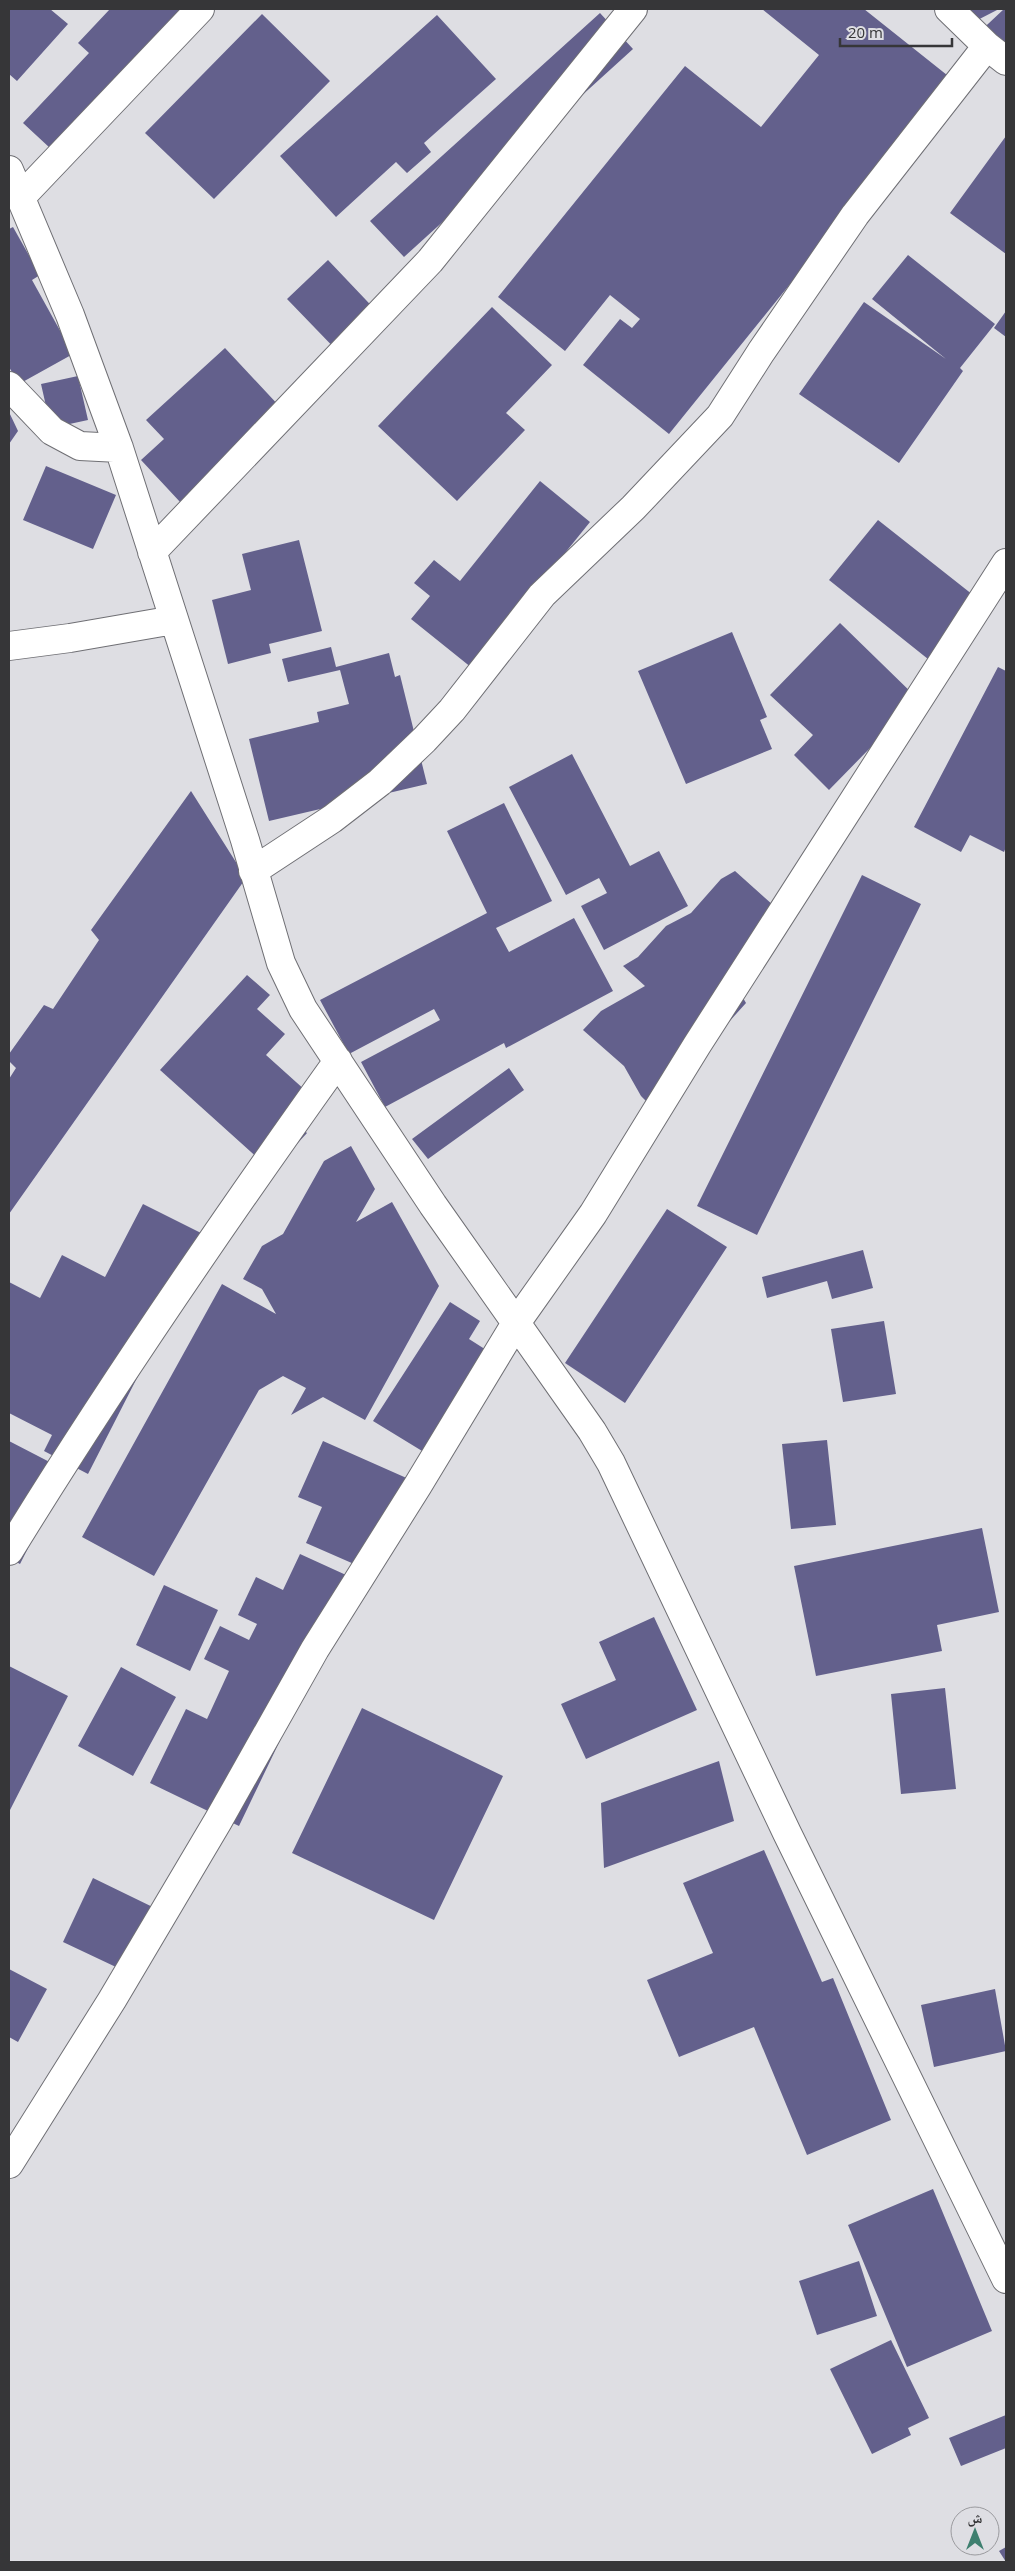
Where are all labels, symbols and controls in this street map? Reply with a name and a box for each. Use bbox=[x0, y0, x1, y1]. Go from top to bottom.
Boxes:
scale bar bbox=[840, 15, 952, 47]
text: 20 m bbox=[848, 22, 883, 42]
north arrow bbox=[950, 2506, 1000, 2556]
text: ش bbox=[968, 2508, 983, 2527]

